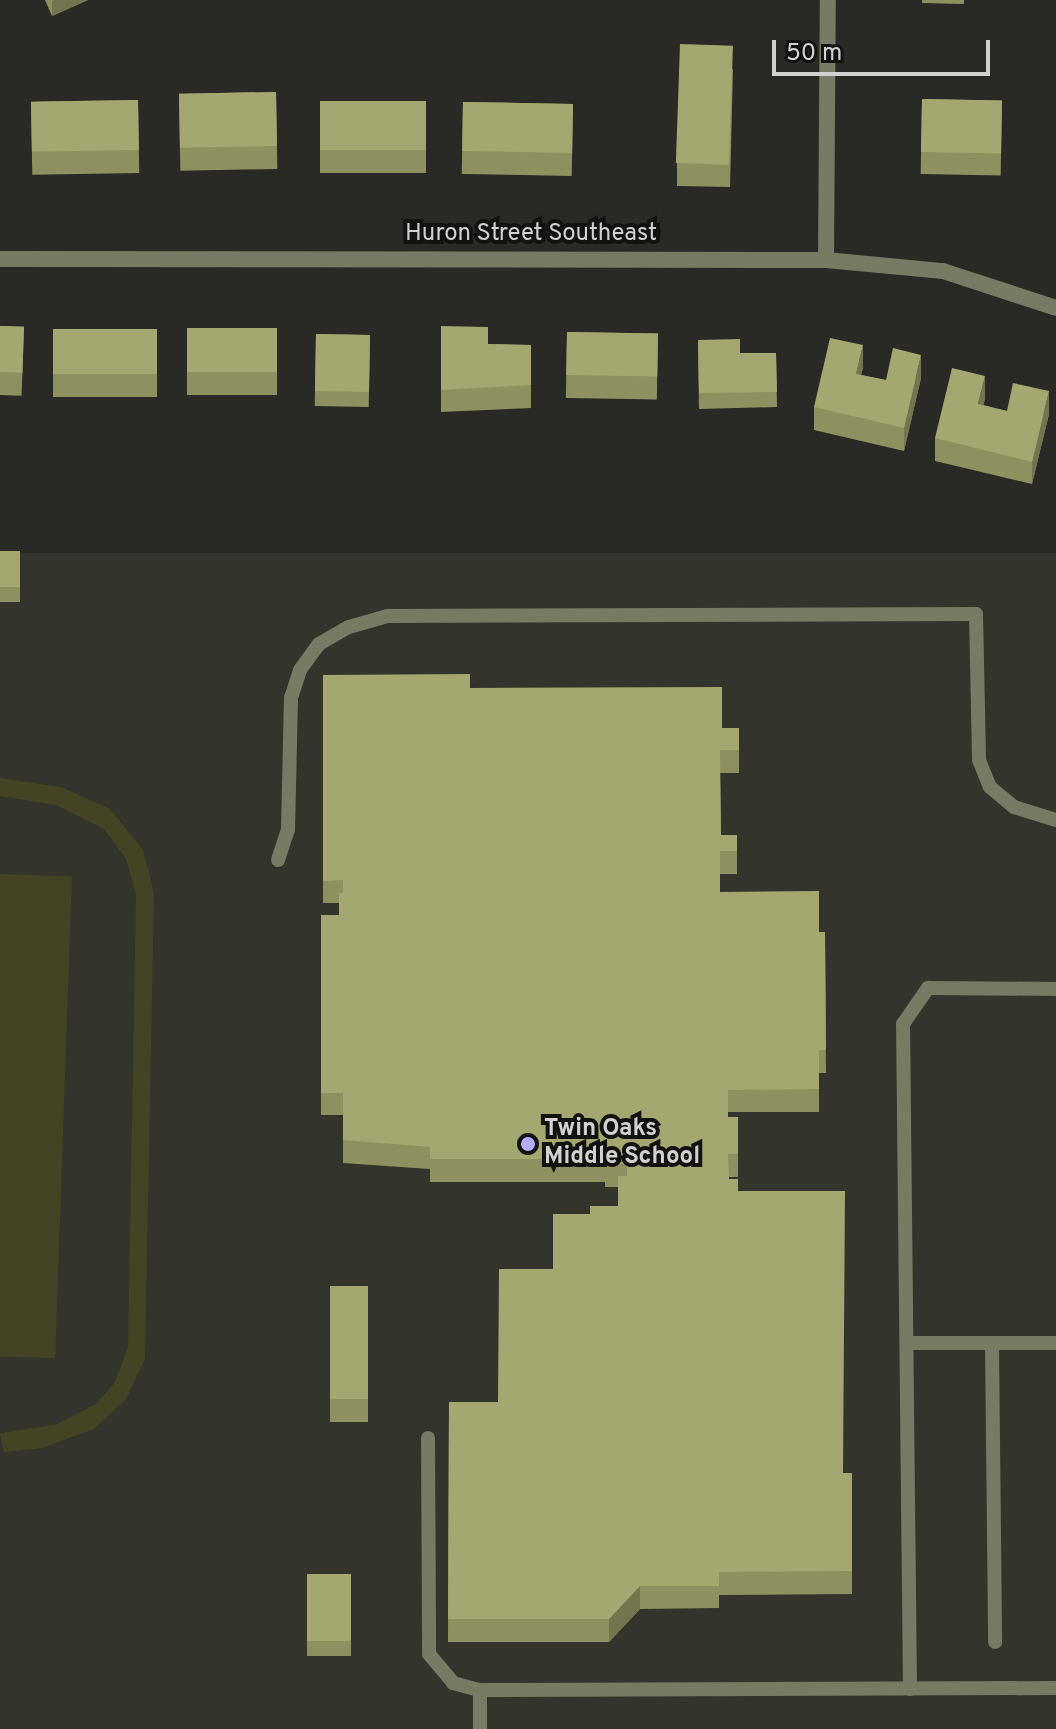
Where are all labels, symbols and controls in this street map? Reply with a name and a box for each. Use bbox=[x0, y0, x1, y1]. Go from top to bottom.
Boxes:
scale bar bbox=[776, 24, 994, 74]
text: 50 m bbox=[786, 39, 842, 69]
street label: Huron Street Southeast bbox=[405, 221, 657, 249]
place label: Twin Oaks Middle School bbox=[544, 1116, 700, 1172]
marker: Twin Oaks Middle School bbox=[519, 1135, 537, 1153]

